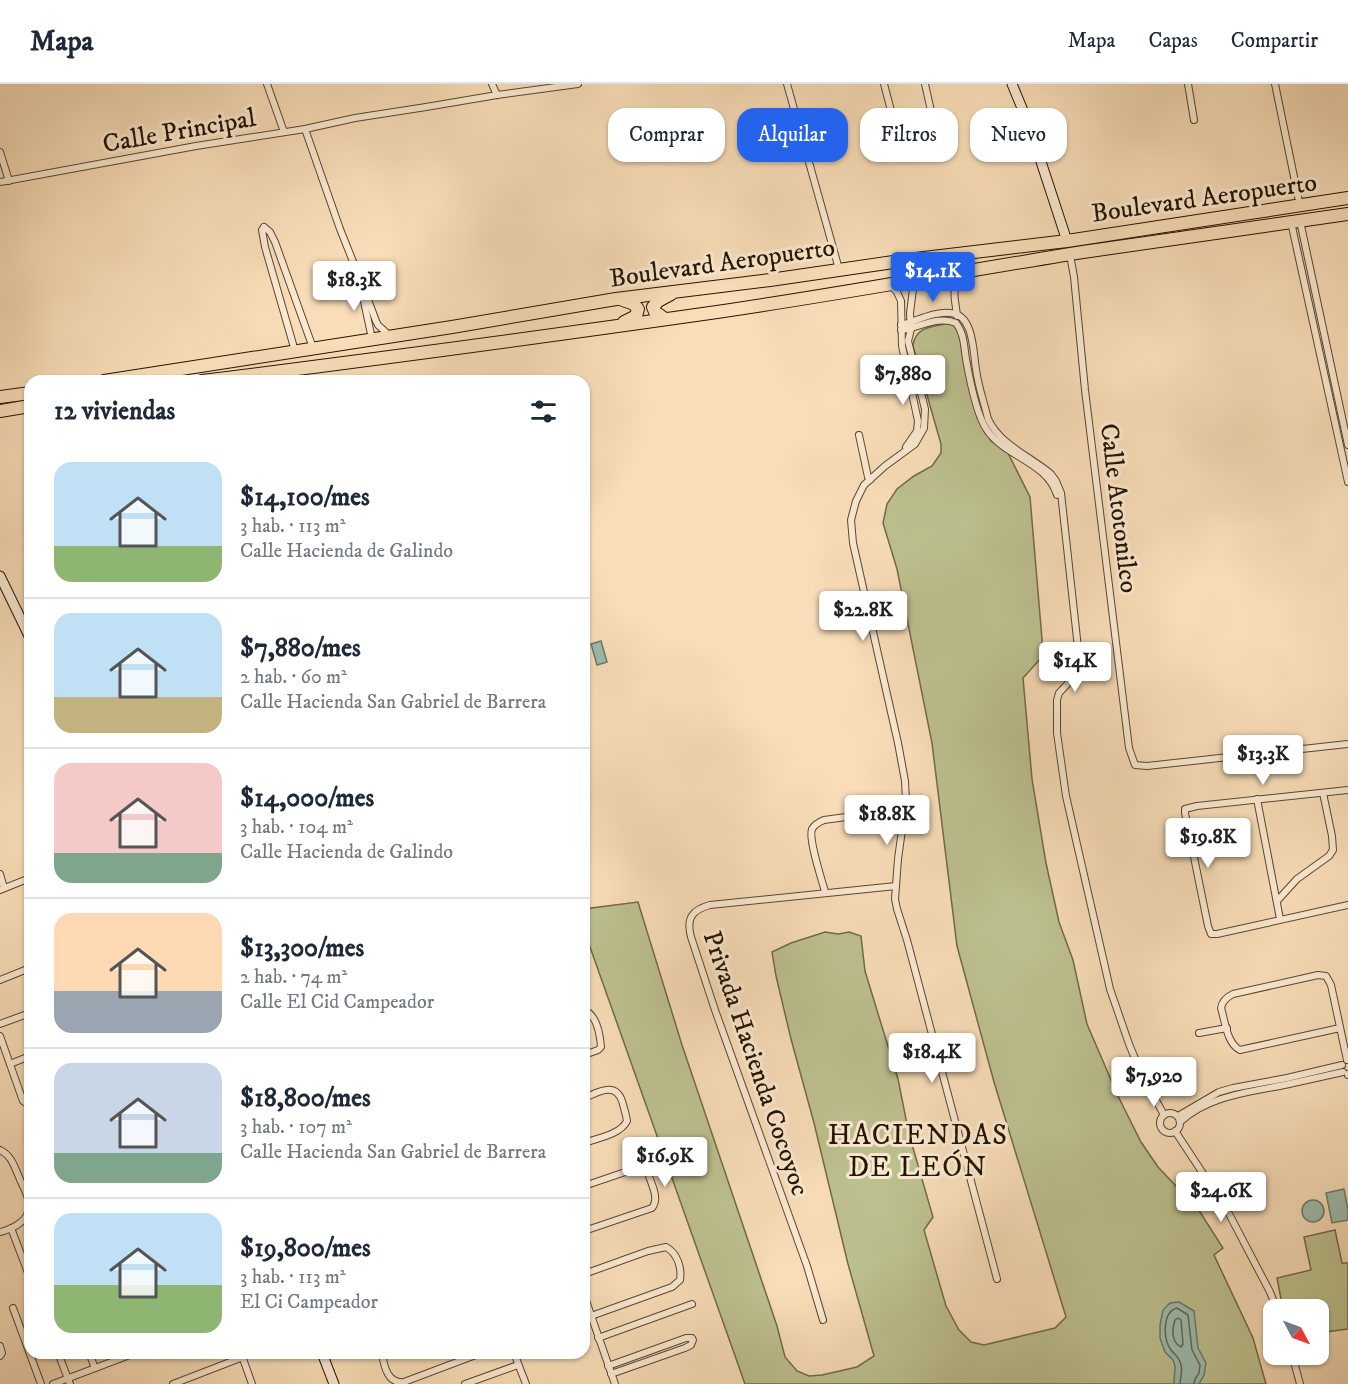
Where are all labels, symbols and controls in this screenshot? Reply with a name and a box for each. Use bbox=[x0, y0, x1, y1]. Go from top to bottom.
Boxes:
text: Mapa bbox=[30, 24, 93, 59]
text: Mapa bbox=[1068, 28, 1115, 54]
text: Capas bbox=[1148, 28, 1198, 54]
text: Compartir bbox=[1231, 28, 1318, 54]
street label: Calle Principal bbox=[100, 102, 259, 161]
chip: Comprar bbox=[608, 108, 725, 162]
chip: Alquilar bbox=[737, 108, 848, 162]
chip: Filtros bbox=[860, 108, 958, 162]
chip: Nuevo bbox=[970, 108, 1067, 162]
street label: Boulevard Aeropuerto bbox=[1089, 166, 1319, 231]
street label: Boulevard Aeropuerto bbox=[607, 231, 837, 296]
pin: $14.1K bbox=[884, 252, 982, 303]
text: $14.1K bbox=[905, 259, 961, 284]
pin: $18.3K bbox=[305, 261, 403, 312]
text: $18.3K bbox=[327, 268, 381, 293]
pin: $7,880 bbox=[854, 355, 952, 406]
text: $7,880 bbox=[874, 362, 932, 387]
text: 12 viviendas bbox=[54, 395, 175, 428]
icon: filters bbox=[527, 395, 560, 428]
street label: Calle Atotonilco bbox=[1092, 422, 1145, 595]
text: $14,100/mes bbox=[240, 481, 370, 514]
icon: home bbox=[102, 486, 174, 558]
text: 3 hab. · 113 m² bbox=[240, 514, 346, 539]
text: Calle Hacienda de Galindo bbox=[240, 539, 453, 564]
pin: $22.8K bbox=[814, 591, 912, 642]
text: $22.8K bbox=[833, 598, 893, 623]
text: $7,880/mes bbox=[240, 632, 361, 665]
icon: home bbox=[102, 637, 174, 709]
pin: $14K bbox=[1039, 642, 1111, 693]
text: $14K bbox=[1053, 649, 1097, 674]
text: 2 hab. · 60 m² bbox=[240, 665, 347, 690]
text: Calle Hacienda San Gabriel de Barrera bbox=[240, 690, 546, 715]
pin: $13.3K bbox=[1214, 735, 1312, 786]
text: $13.3K bbox=[1237, 742, 1289, 767]
text: $14,000/mes bbox=[240, 782, 374, 815]
icon: home bbox=[102, 787, 174, 859]
pin: $18.8K bbox=[838, 795, 936, 846]
text: $18.8K bbox=[858, 802, 916, 827]
text: 3 hab. · 104 m² bbox=[240, 815, 353, 840]
pin: $19.8K bbox=[1159, 818, 1257, 869]
text: $19.8K bbox=[1180, 825, 1236, 850]
text: Calle Hacienda de Galindo bbox=[240, 840, 453, 865]
street label: Privada Hacienda Cocoyoc bbox=[695, 927, 816, 1200]
text: $13,300/mes bbox=[240, 932, 364, 965]
icon: home bbox=[102, 937, 174, 1009]
text: 2 hab. · 74 m² bbox=[240, 965, 348, 990]
text: Calle El Cid Campeador bbox=[240, 990, 434, 1015]
pin: $18.4K bbox=[883, 1033, 981, 1084]
text: $18.4K bbox=[903, 1040, 961, 1065]
pin: $7,920 bbox=[1105, 1057, 1203, 1108]
text: $7,920 bbox=[1125, 1064, 1183, 1089]
text: $18,800/mes bbox=[240, 1082, 371, 1115]
icon: home bbox=[102, 1087, 174, 1159]
text: 3 hab. · 107 m² bbox=[240, 1115, 352, 1140]
district label: HACIENDAS DE LEÓN bbox=[828, 1118, 1008, 1185]
pin: $16.9K bbox=[616, 1137, 714, 1188]
text: Calle Hacienda San Gabriel de Barrera bbox=[240, 1140, 546, 1165]
text: $16.9K bbox=[636, 1144, 694, 1169]
pin: $24.6K bbox=[1172, 1172, 1270, 1223]
text: $24.6K bbox=[1190, 1179, 1252, 1204]
text: $19,800/mes bbox=[240, 1232, 371, 1265]
icon: home bbox=[102, 1237, 174, 1309]
text: 3 hab. · 113 m² bbox=[240, 1265, 346, 1290]
text: El Ci Campeador bbox=[240, 1290, 378, 1315]
north arrow bbox=[1263, 1299, 1329, 1365]
map controls bbox=[1263, 1299, 1329, 1365]

